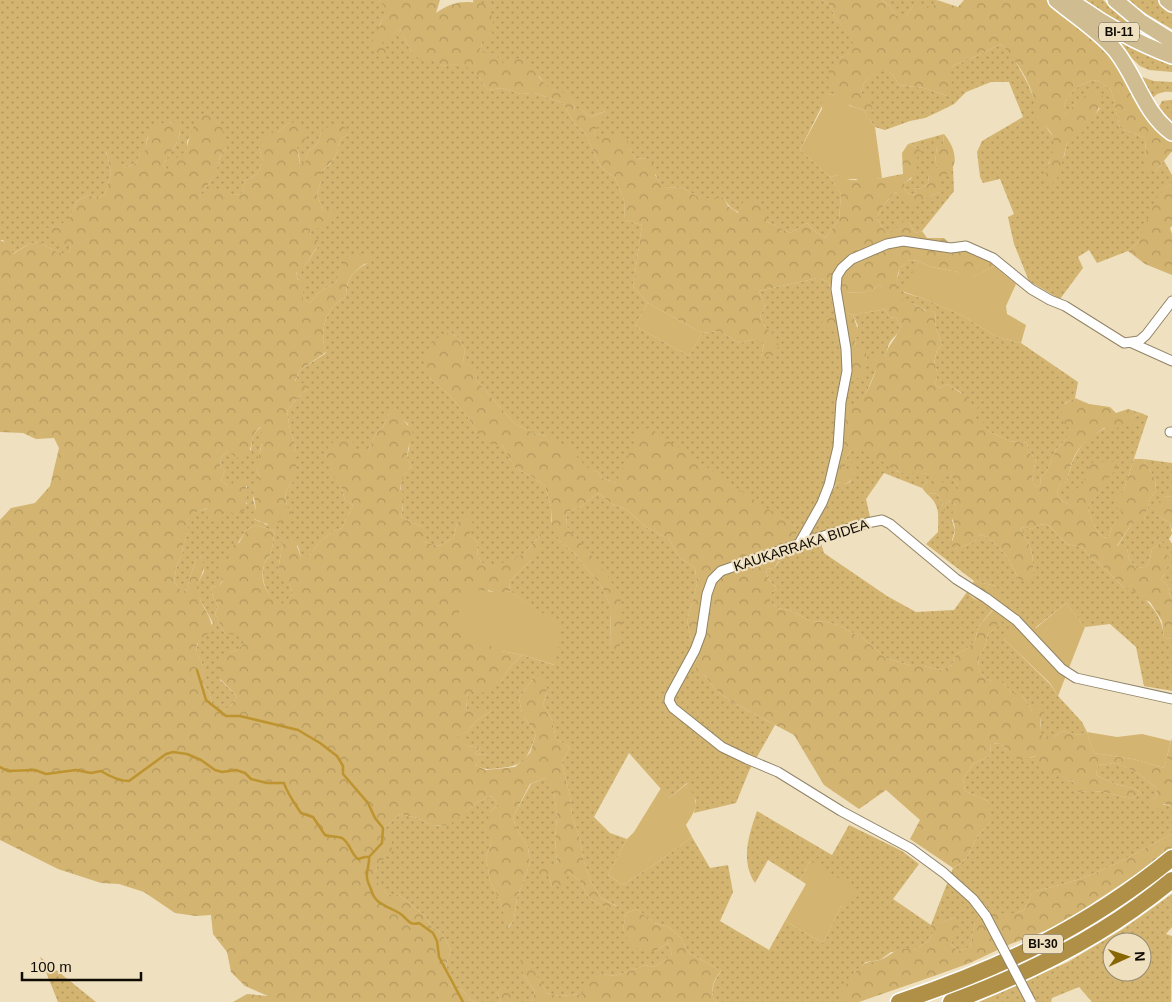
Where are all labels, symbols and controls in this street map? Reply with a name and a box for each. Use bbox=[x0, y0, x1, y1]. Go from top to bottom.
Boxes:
road number: BI-11 bbox=[1099, 22, 1139, 42]
street label: KAUKARRAKA BIDEA bbox=[732, 515, 871, 574]
north arrow bbox=[1102, 932, 1152, 982]
road number: BI-30 bbox=[1023, 934, 1063, 954]
scale bar bbox=[22, 950, 141, 982]
text: N bbox=[1132, 951, 1148, 962]
text: 100 m bbox=[30, 958, 72, 975]

